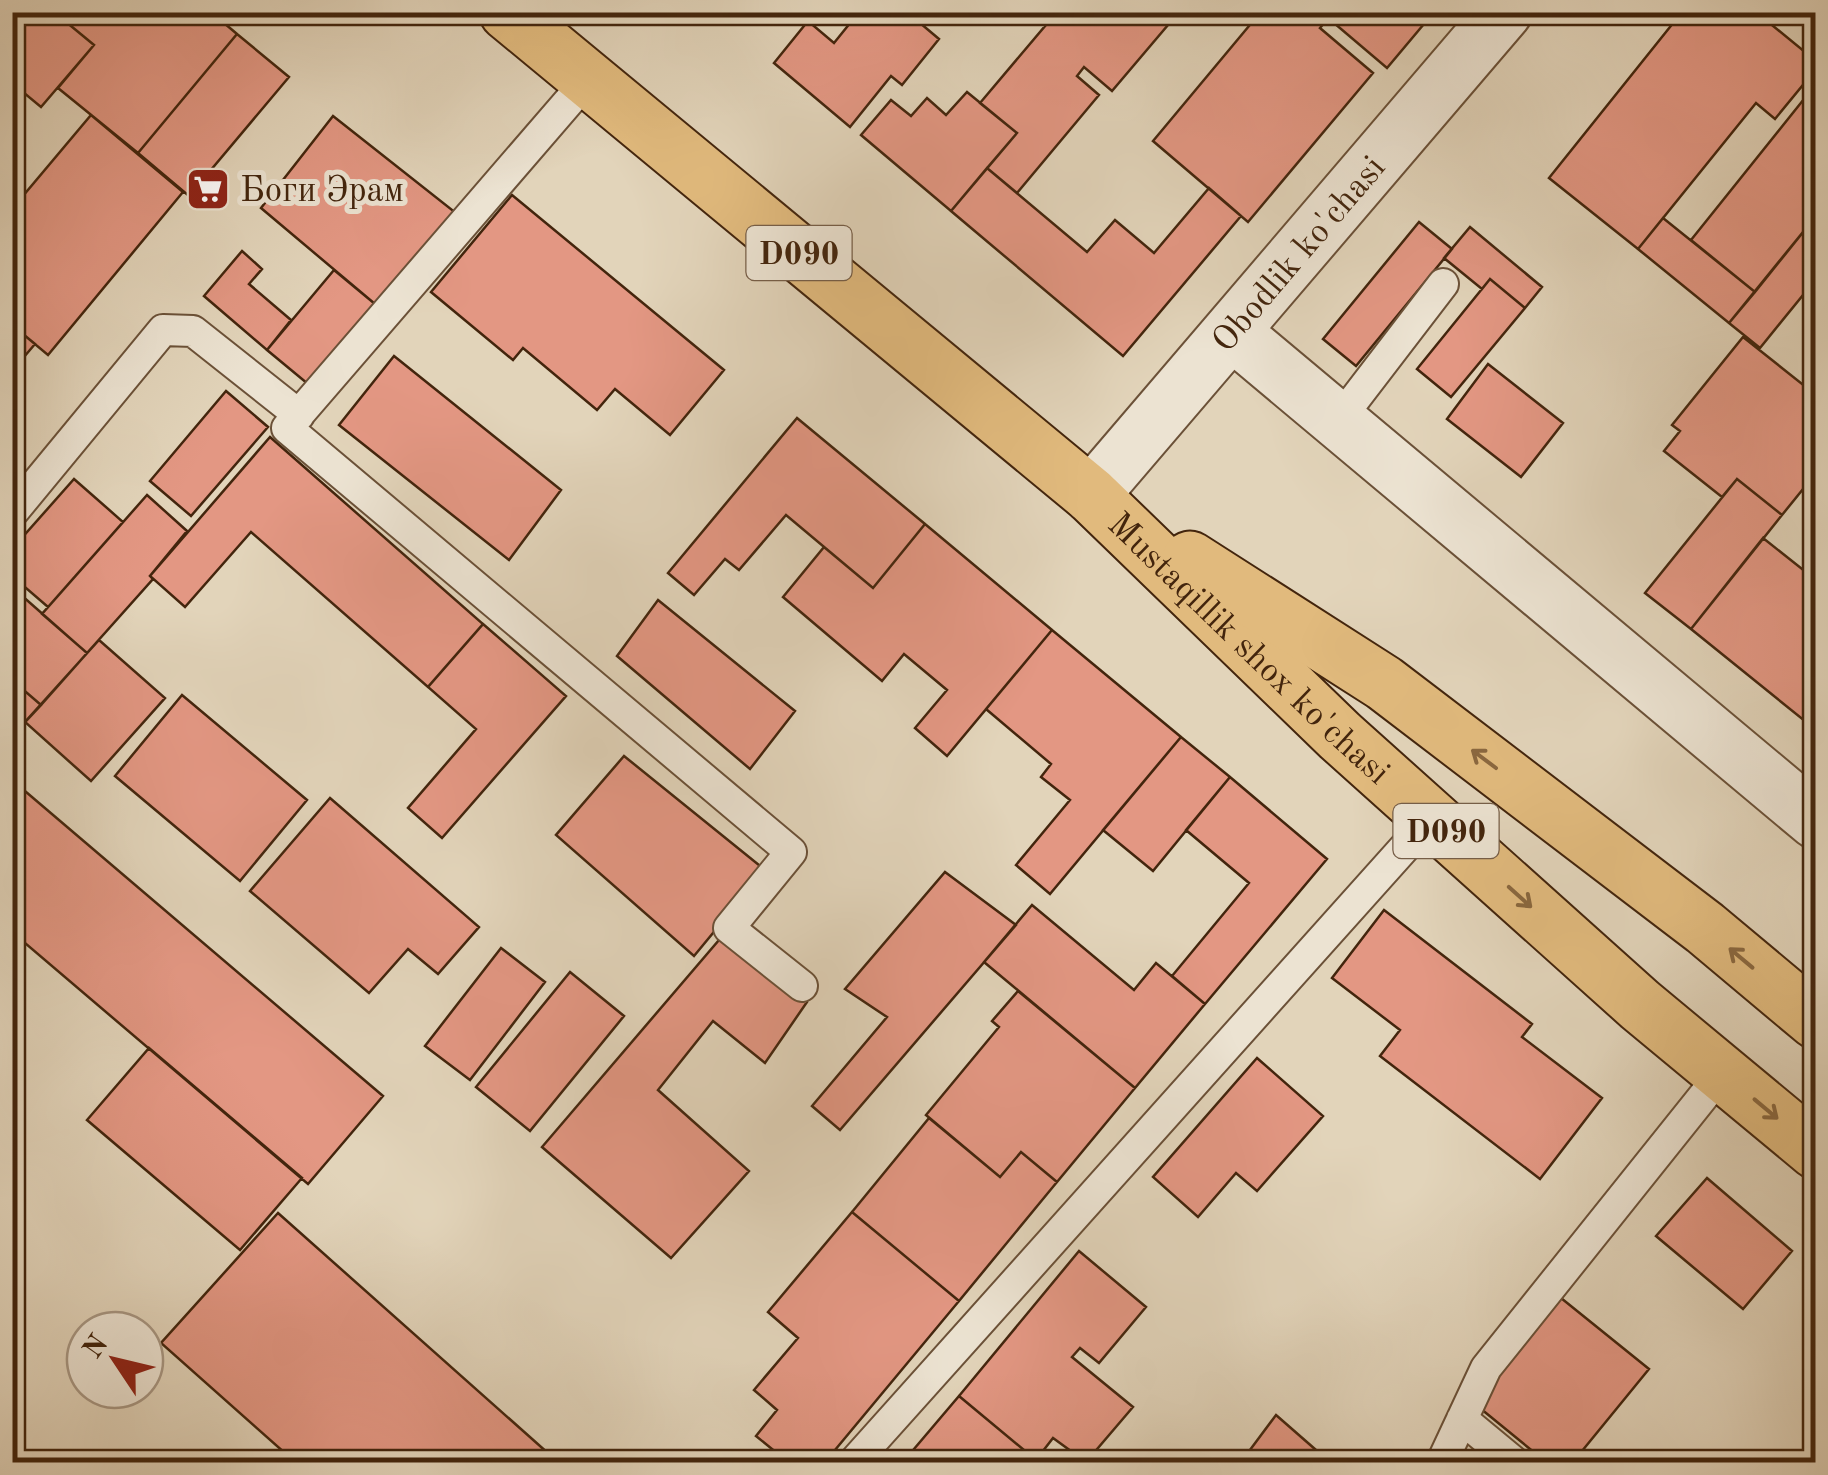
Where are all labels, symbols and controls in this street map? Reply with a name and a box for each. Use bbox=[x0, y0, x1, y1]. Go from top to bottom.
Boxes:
street label: Obodlik ko'chasi bbox=[1207, 150, 1393, 360]
supermarket icon: Боги Эрам bbox=[185, 166, 231, 212]
place label: Боги Эрам bbox=[240, 174, 404, 209]
road number: D090 bbox=[746, 226, 852, 280]
street label: Mustaqillik shox ko'chasi bbox=[1100, 507, 1396, 792]
one-way arrow bbox=[1471, 749, 1498, 770]
road number: D090 bbox=[1394, 804, 1498, 858]
one-way arrow bbox=[1507, 885, 1532, 908]
one-way arrow bbox=[1728, 947, 1754, 969]
one-way arrow bbox=[1752, 1098, 1778, 1120]
north arrow bbox=[65, 1310, 165, 1410]
text: N bbox=[79, 1330, 115, 1364]

